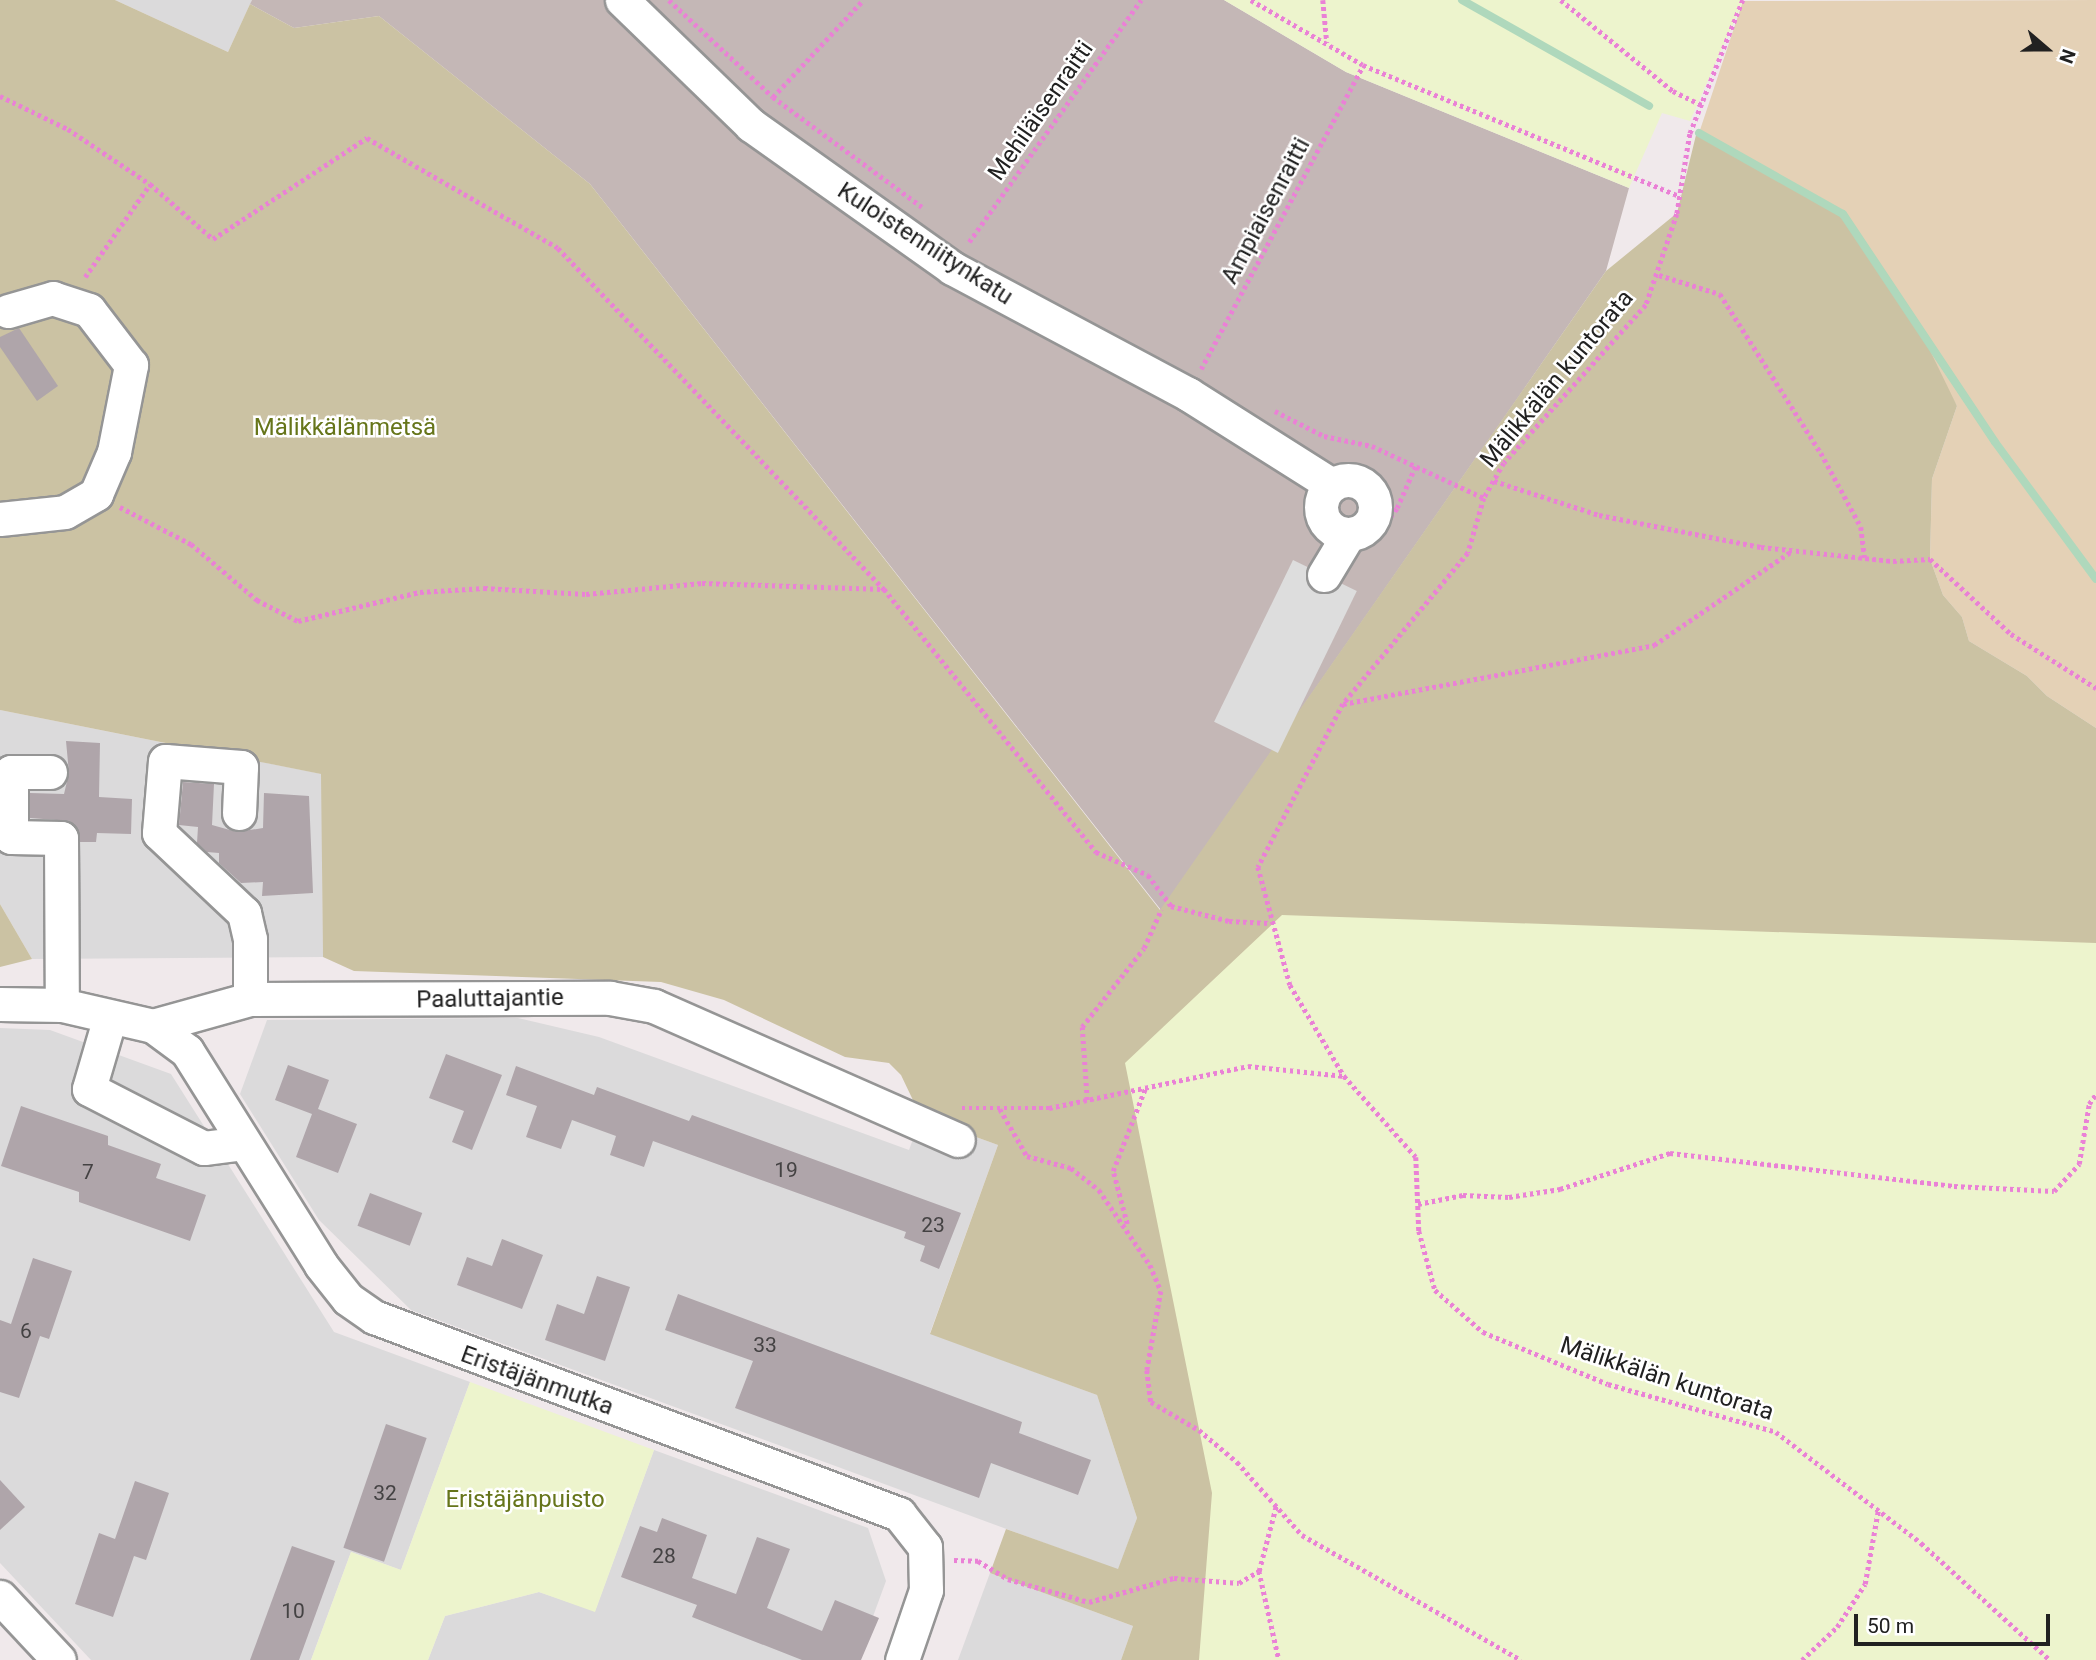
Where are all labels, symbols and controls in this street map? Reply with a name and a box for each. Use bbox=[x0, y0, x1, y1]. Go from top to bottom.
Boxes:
north arrow bbox=[2012, 14, 2082, 84]
street label: Mehiläisenraitti bbox=[982, 36, 1100, 186]
text: N bbox=[2054, 46, 2080, 67]
street label: Ampiaisenraitti bbox=[1215, 133, 1317, 289]
street label: Kuloistenniitynkatu bbox=[832, 177, 1018, 311]
street label: Mälikkälän kuntorata bbox=[1474, 284, 1640, 474]
park label: Mälikkälänmetsä bbox=[254, 414, 436, 442]
street label: Paaluttajantie bbox=[416, 983, 564, 1015]
house number: 19 bbox=[774, 1157, 798, 1183]
house number: 7 bbox=[82, 1159, 94, 1185]
house number: 23 bbox=[921, 1212, 945, 1238]
house number: 6 bbox=[20, 1318, 32, 1344]
street label: Mälikkälän kuntorata bbox=[1557, 1331, 1777, 1427]
house number: 33 bbox=[753, 1332, 777, 1358]
street label: Eristäjänmutka bbox=[457, 1340, 617, 1422]
house number: 32 bbox=[373, 1480, 397, 1506]
park label: Eristäjänpuisto bbox=[445, 1486, 605, 1514]
house number: 28 bbox=[652, 1543, 676, 1569]
house number: 10 bbox=[281, 1598, 305, 1624]
scale bar bbox=[1858, 1600, 2054, 1644]
text: 50 m bbox=[1867, 1614, 1914, 1638]

